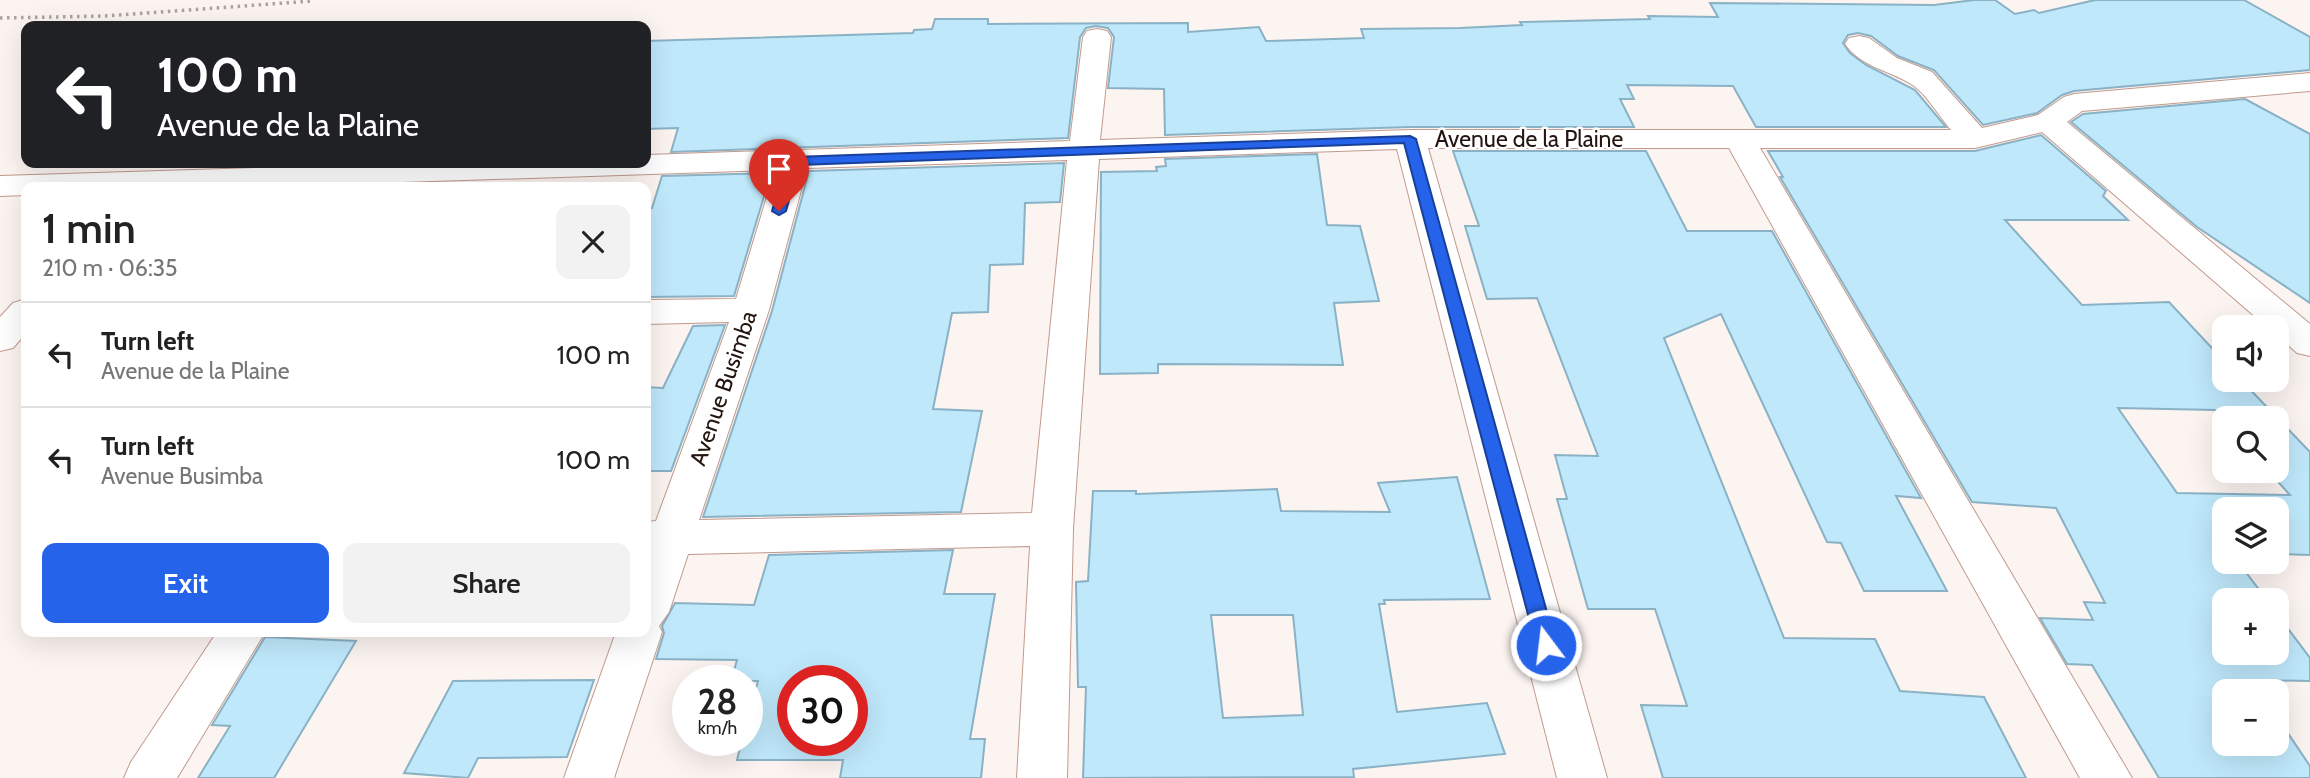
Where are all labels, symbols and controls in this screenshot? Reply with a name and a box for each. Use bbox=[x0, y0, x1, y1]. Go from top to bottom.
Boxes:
text: 100 m bbox=[157, 45, 298, 104]
icon: left bbox=[42, 49, 133, 140]
text: Avenue de la Plaine bbox=[157, 105, 419, 144]
street label: Avenue de la Plaine bbox=[1435, 125, 1623, 153]
pin bbox=[749, 139, 809, 211]
icon: arrive bbox=[760, 150, 798, 188]
text: 1 min bbox=[42, 202, 136, 254]
button: close bbox=[556, 205, 630, 279]
text: 210 m · 06:35 bbox=[42, 254, 178, 282]
street label: Avenue Busimba bbox=[683, 307, 763, 469]
map controls bbox=[2212, 315, 2289, 756]
button: sound bbox=[2212, 315, 2289, 392]
text: Turn left bbox=[101, 325, 194, 357]
icon: left bbox=[42, 336, 80, 374]
text: 100 m bbox=[557, 339, 630, 371]
text: Avenue de la Plaine bbox=[101, 357, 289, 385]
button: search bbox=[2212, 406, 2289, 483]
text: Turn left bbox=[101, 430, 194, 462]
icon: left bbox=[42, 441, 80, 479]
text: 100 m bbox=[557, 444, 630, 476]
text: Avenue Busimba bbox=[101, 462, 263, 490]
button: layers bbox=[2212, 497, 2289, 574]
button: Exit bbox=[42, 543, 329, 623]
button: Share bbox=[343, 543, 630, 623]
button: + bbox=[2212, 588, 2289, 665]
position arrow bbox=[1509, 608, 1583, 682]
speed limit sign: 30 bbox=[777, 665, 868, 756]
button: − bbox=[2212, 679, 2289, 756]
text: 28 bbox=[698, 680, 737, 723]
text: km/h bbox=[698, 717, 737, 739]

